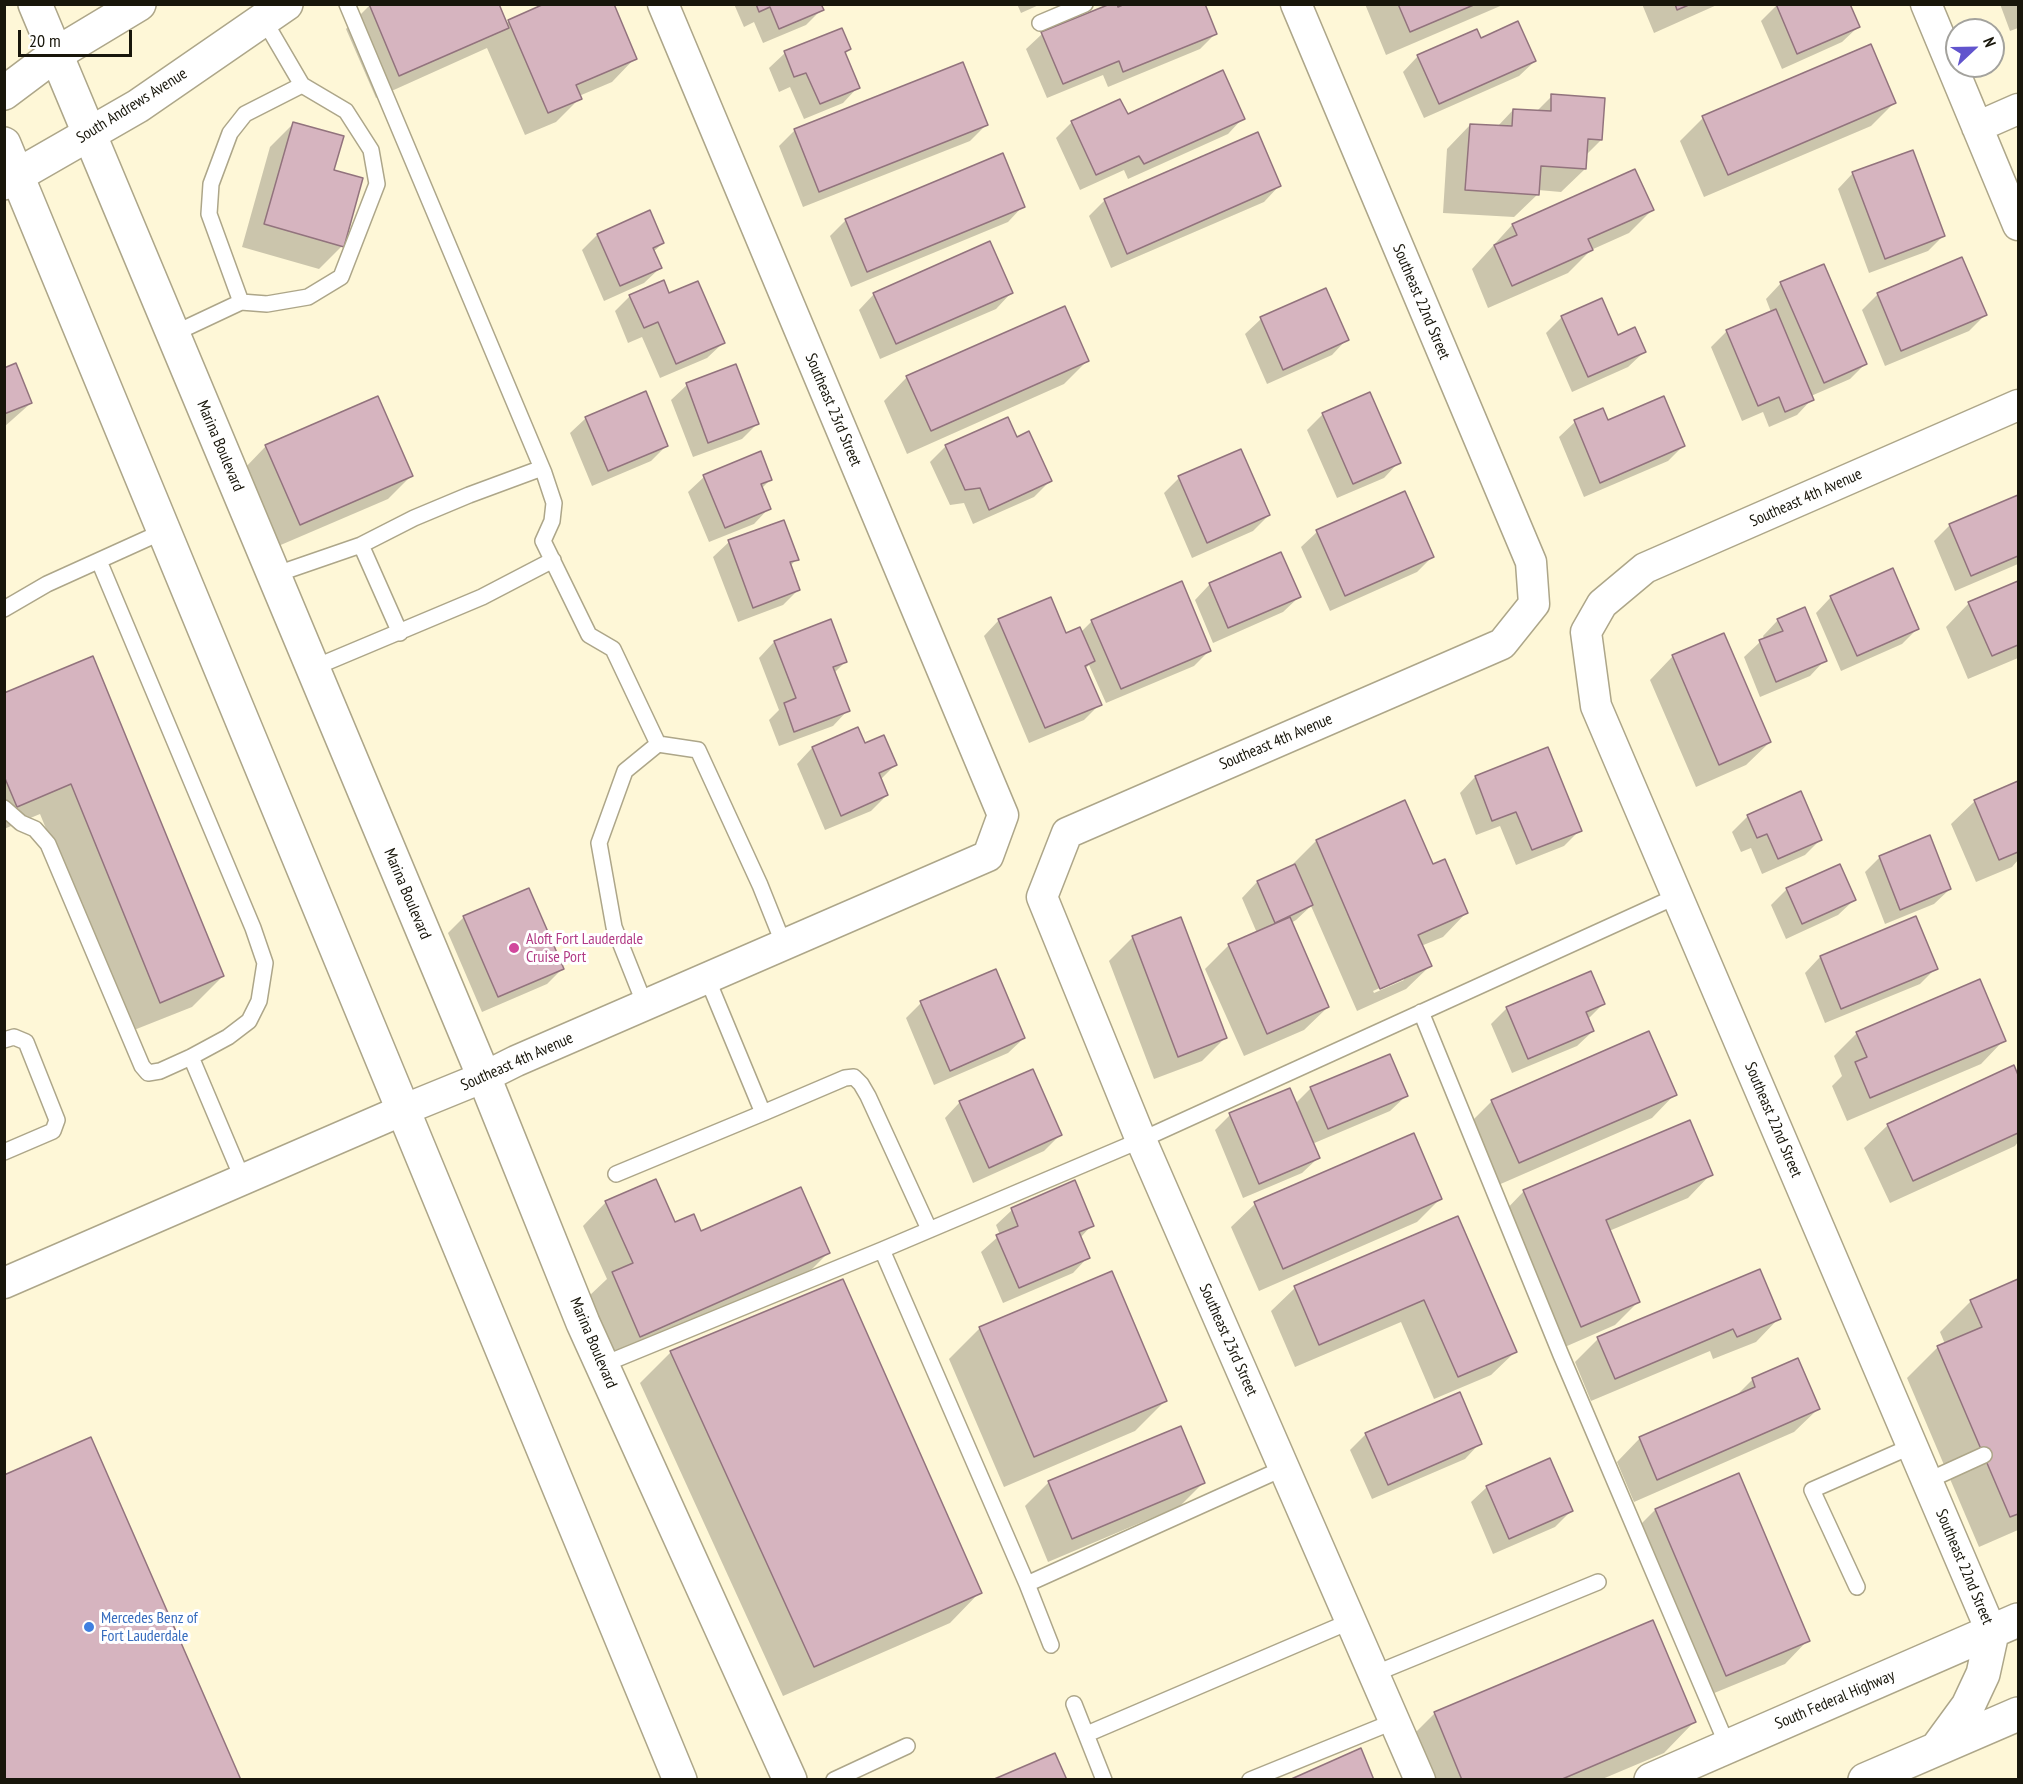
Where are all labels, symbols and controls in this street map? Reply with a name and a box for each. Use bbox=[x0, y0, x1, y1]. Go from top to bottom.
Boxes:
scale bar bbox=[21, 18, 135, 56]
north arrow bbox=[1945, 18, 2005, 78]
text: 20 m bbox=[29, 29, 61, 52]
text: N bbox=[1979, 34, 2001, 50]
street label: South Andrews Avenue bbox=[73, 64, 191, 148]
street label: Southeast 22nd Street bbox=[1388, 242, 1454, 362]
street label: Southeast 23rd Street bbox=[801, 351, 865, 469]
street label: Marina Boulevard bbox=[192, 398, 248, 494]
street label: Southeast 4th Avenue bbox=[1747, 465, 1865, 531]
street label: Southeast 4th Avenue bbox=[1217, 710, 1335, 774]
street label: Marina Boulevard bbox=[379, 846, 435, 942]
place label: Aloft Fort Lauderdale Cruise Port bbox=[526, 929, 643, 967]
marker: Aloft Fort Lauderdale Cruise Port bbox=[507, 941, 521, 955]
street label: Southeast 4th Avenue bbox=[458, 1029, 576, 1095]
street label: Southeast 22nd Street bbox=[1740, 1060, 1806, 1180]
street label: Southeast 23rd Street bbox=[1195, 1281, 1261, 1399]
street label: Marina Boulevard bbox=[565, 1295, 621, 1391]
street label: Southeast 22nd Street bbox=[1931, 1507, 1997, 1627]
place label: Mercedes Benz of Fort Lauderdale bbox=[101, 1608, 198, 1646]
marker: Mercedes Benz of Fort Lauderdale bbox=[82, 1620, 96, 1634]
street label: South Federal Highway bbox=[1772, 1666, 1898, 1734]

